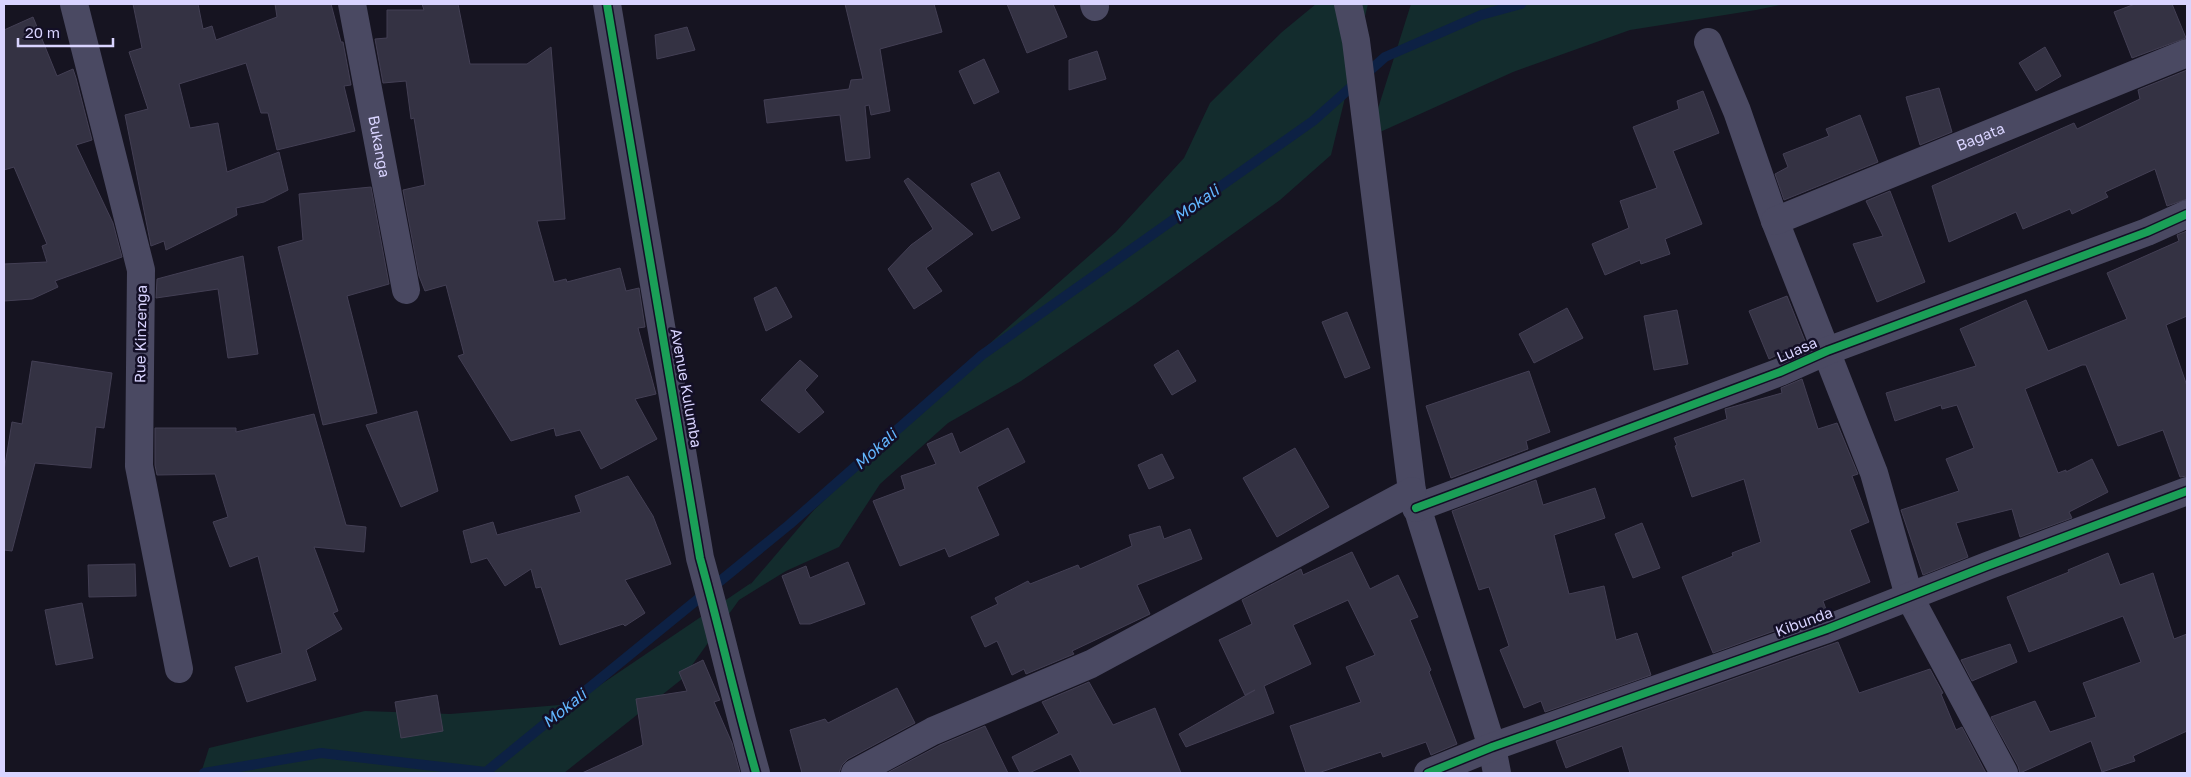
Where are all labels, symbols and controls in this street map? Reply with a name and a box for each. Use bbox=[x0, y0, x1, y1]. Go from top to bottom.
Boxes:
scale bar bbox=[18, 15, 112, 47]
text: 20 m bbox=[25, 23, 60, 41]
street label: Bukanga bbox=[365, 114, 395, 179]
street label: Bagata bbox=[1953, 118, 2007, 154]
water label: Mokali bbox=[1169, 179, 1224, 226]
street label: Rue Kinzenga bbox=[130, 285, 150, 383]
street label: Avenue Kulumba bbox=[668, 327, 706, 449]
street label: Luasa bbox=[1774, 333, 1820, 366]
water label: Mokali bbox=[849, 423, 902, 473]
street label: Kibunda bbox=[1773, 602, 1835, 640]
water label: Mokali bbox=[538, 683, 591, 732]

